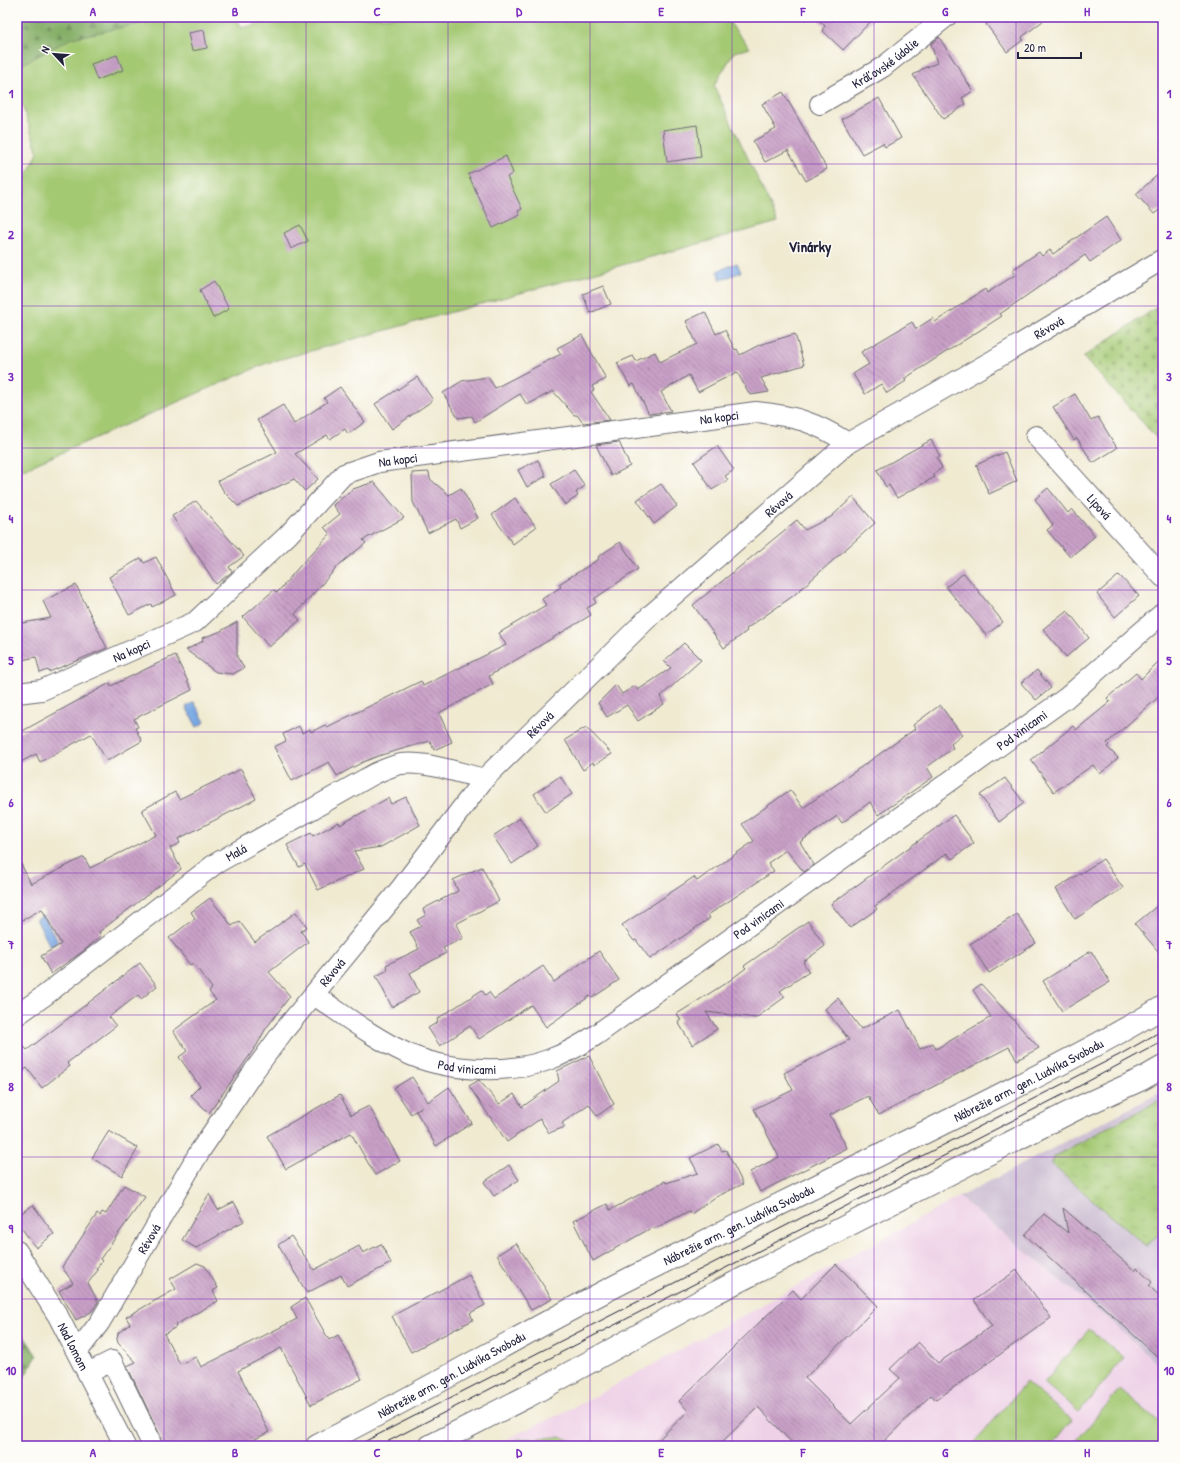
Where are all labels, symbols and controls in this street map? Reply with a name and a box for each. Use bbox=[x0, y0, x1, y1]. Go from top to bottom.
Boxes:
text: A bbox=[90, 2, 97, 20]
text: B bbox=[232, 2, 239, 20]
text: C bbox=[373, 2, 381, 20]
text: D bbox=[516, 2, 523, 20]
text: E bbox=[658, 2, 664, 20]
text: F bbox=[800, 2, 807, 20]
text: G bbox=[942, 2, 949, 20]
text: H bbox=[1084, 2, 1090, 20]
street label: Kráľovské údolie bbox=[848, 33, 922, 92]
north arrow bbox=[34, 34, 74, 74]
scale bar bbox=[1018, 34, 1081, 60]
text: 20 m bbox=[1024, 39, 1046, 56]
text: N bbox=[37, 44, 53, 55]
text: 1 bbox=[9, 84, 14, 102]
text: 1 bbox=[1167, 84, 1172, 102]
text: 2 bbox=[8, 225, 15, 243]
text: 2 bbox=[1166, 225, 1173, 243]
district label: Vinárky bbox=[789, 236, 832, 258]
street label: Révová bbox=[1030, 311, 1067, 343]
text: 3 bbox=[8, 367, 14, 385]
text: 3 bbox=[1166, 367, 1172, 385]
street label: Na kopci bbox=[699, 405, 740, 428]
street label: Na kopci bbox=[377, 448, 419, 471]
street label: Révová bbox=[760, 486, 796, 521]
street label: Lipová bbox=[1083, 490, 1116, 523]
text: 4 bbox=[9, 509, 14, 527]
text: 4 bbox=[1167, 509, 1172, 527]
street label: Na kopci bbox=[110, 634, 153, 666]
text: 5 bbox=[8, 651, 14, 669]
text: 5 bbox=[1166, 651, 1172, 669]
street label: Pod vinicami bbox=[993, 705, 1051, 754]
street label: Révová bbox=[522, 707, 557, 742]
text: 6 bbox=[8, 793, 14, 811]
text: 6 bbox=[1166, 793, 1172, 811]
street label: Malá bbox=[222, 839, 250, 865]
street label: Pod vinicami bbox=[729, 894, 787, 943]
text: 7 bbox=[7, 935, 15, 953]
text: 7 bbox=[1165, 935, 1173, 953]
street label: Révová bbox=[315, 954, 349, 990]
street label: Nábrežie arm. gen. Ludvíka Svobodu bbox=[950, 1034, 1106, 1126]
street label: Pod vinicami bbox=[436, 1055, 496, 1078]
text: 8 bbox=[8, 1077, 14, 1095]
text: 8 bbox=[1166, 1077, 1172, 1095]
street label: Nábrežie arm. gen. Ludvíka Svobodu bbox=[660, 1180, 817, 1269]
text: 9 bbox=[9, 1219, 14, 1237]
text: 9 bbox=[1167, 1219, 1172, 1237]
street label: Révová bbox=[133, 1220, 165, 1257]
street label: Nad lomom bbox=[54, 1319, 94, 1374]
street label: Nábrežie arm. gen. Ludvíka Svobodu bbox=[374, 1327, 528, 1422]
text: 10 bbox=[6, 1361, 16, 1379]
text: 10 bbox=[1164, 1361, 1174, 1379]
text: A bbox=[90, 1443, 97, 1461]
text: B bbox=[232, 1443, 239, 1461]
text: C bbox=[373, 1443, 381, 1461]
text: D bbox=[516, 1443, 523, 1461]
text: E bbox=[658, 1443, 664, 1461]
text: F bbox=[800, 1443, 807, 1461]
text: G bbox=[942, 1443, 949, 1461]
text: H bbox=[1084, 1443, 1090, 1461]

